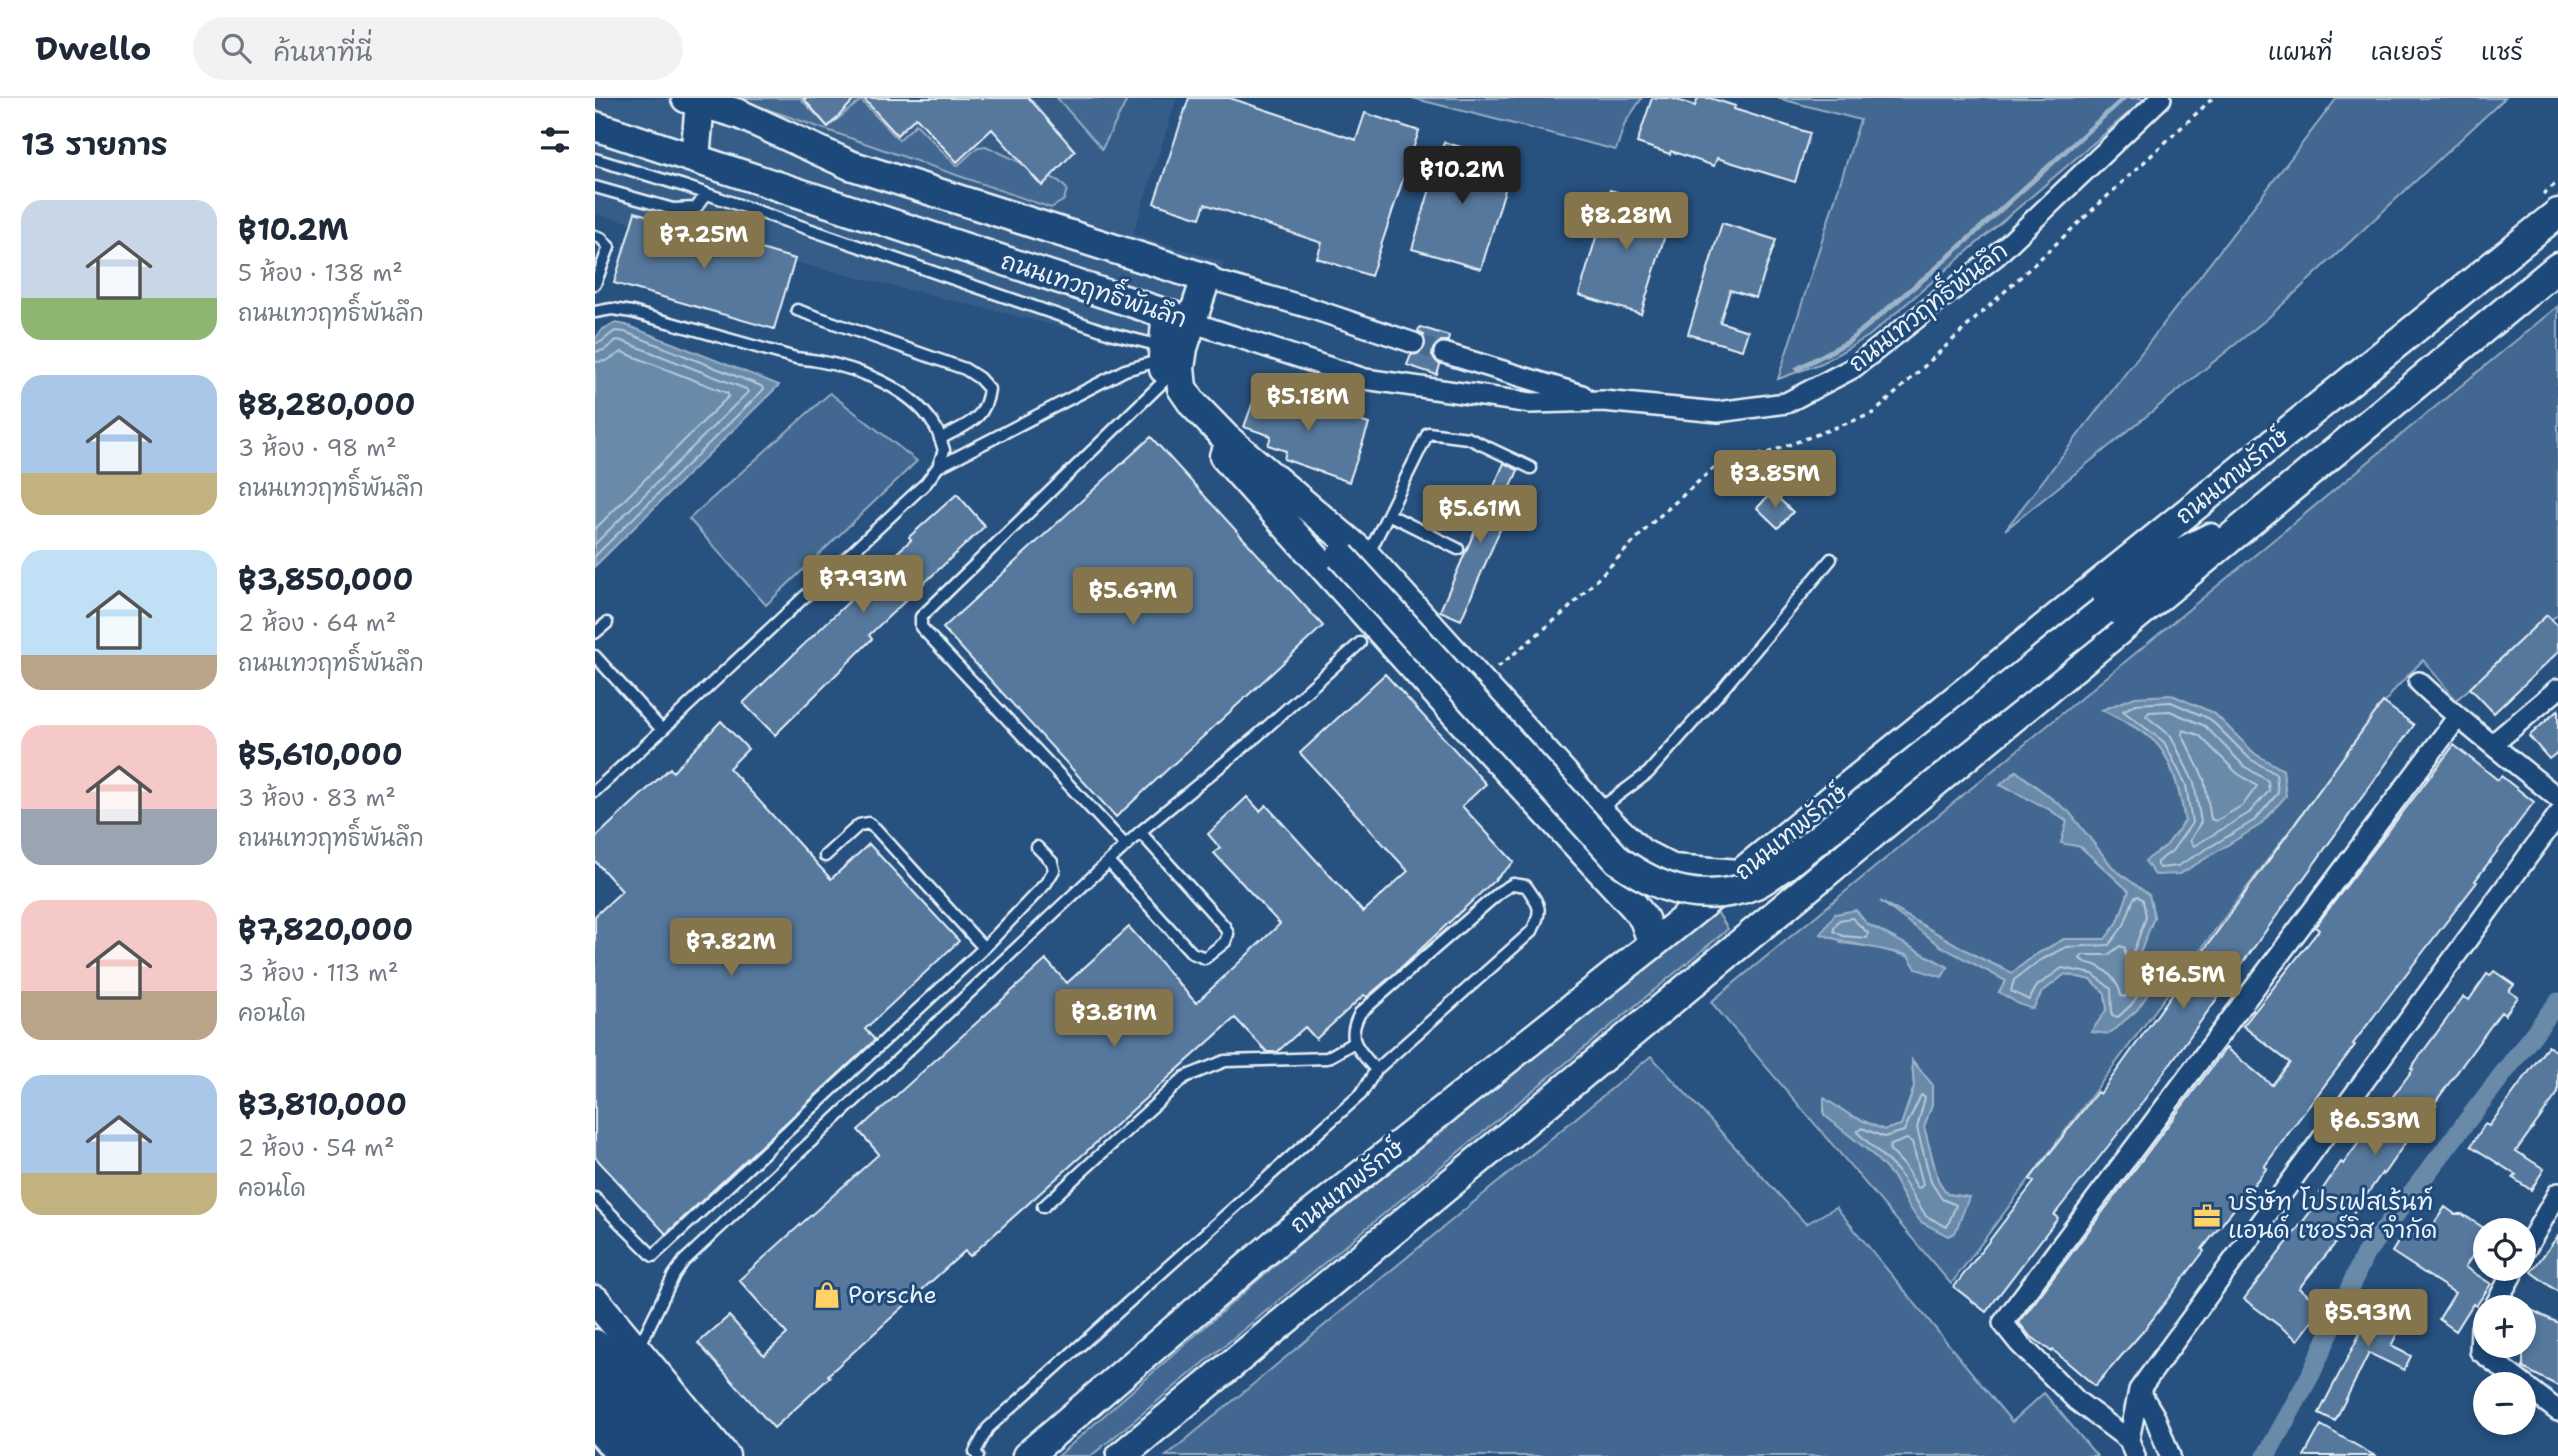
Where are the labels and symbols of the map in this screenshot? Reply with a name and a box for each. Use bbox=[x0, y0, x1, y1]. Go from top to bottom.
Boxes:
pin: ฿10.2M bbox=[1405, 146, 1519, 206]
pin: ฿8.28M bbox=[1569, 192, 1683, 252]
pin: ฿7.25M bbox=[647, 212, 761, 271]
street label: ถนนเทวฤทธิ์พันลึก bbox=[1838, 230, 2014, 379]
street label: ถนนเทวฤทธิ์พันลึก bbox=[997, 239, 1193, 335]
pin: ฿5.18M bbox=[1251, 374, 1365, 433]
street label: ถนนเทพรักษ์ bbox=[2169, 420, 2296, 532]
pin: ฿3.85M bbox=[1718, 450, 1832, 510]
pin: ฿5.61M bbox=[1423, 486, 1537, 545]
pin: ฿7.93M bbox=[806, 556, 920, 615]
pin: ฿5.67M bbox=[1076, 568, 1190, 627]
street label: ถนนเทพรักษ์ bbox=[1728, 776, 1855, 888]
pin: ฿7.82M bbox=[674, 918, 788, 978]
pin: ฿16.5M bbox=[2126, 951, 2240, 1011]
pin: ฿3.81M bbox=[1057, 990, 1171, 1049]
pin: ฿6.53M bbox=[2318, 1098, 2432, 1157]
street label: ถนนเทพรักษ์ bbox=[1283, 1131, 1412, 1241]
place label: บริษัท โปรเฟสเร้นท์ แอนด์ เซอร์วิส จำกัด bbox=[2228, 1186, 2437, 1246]
office icon: บริษัท โปรเฟสเร้นท์ แอนด์ เซอร์วิส จำกัด bbox=[2192, 1201, 2222, 1231]
place label: Porsche bbox=[848, 1279, 937, 1311]
shop icon: Porsche bbox=[812, 1280, 842, 1310]
pin: ฿5.93M bbox=[2311, 1290, 2425, 1349]

